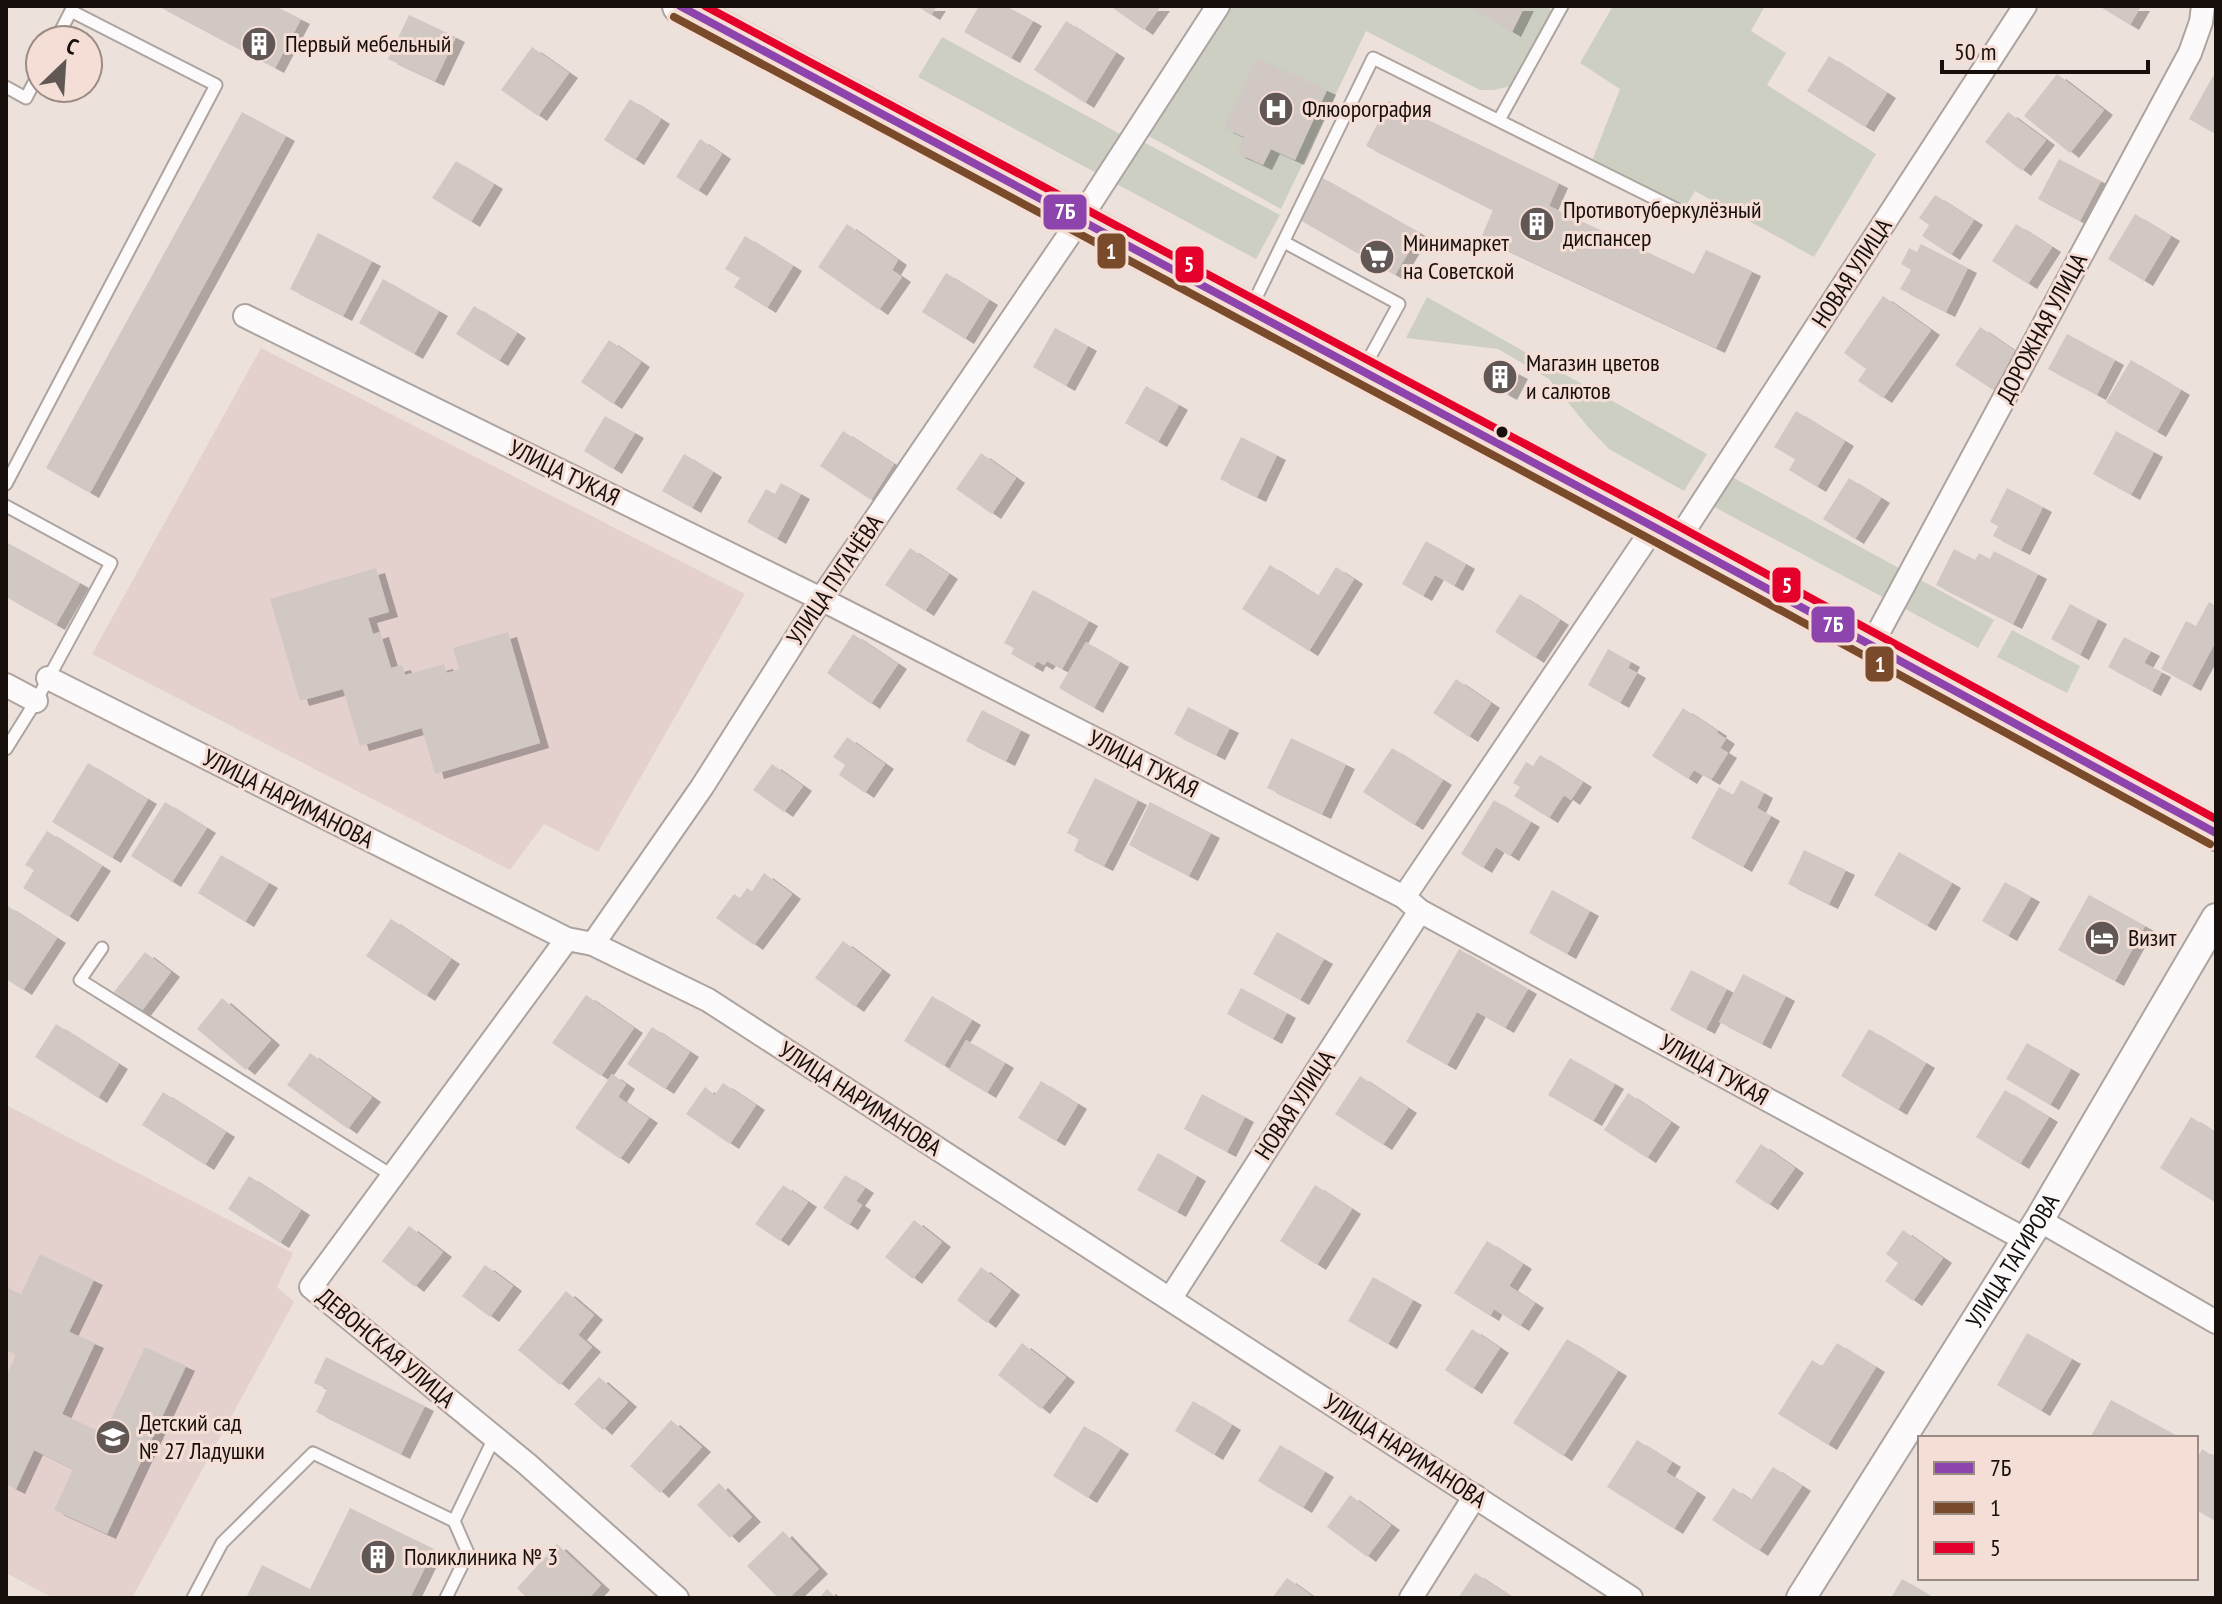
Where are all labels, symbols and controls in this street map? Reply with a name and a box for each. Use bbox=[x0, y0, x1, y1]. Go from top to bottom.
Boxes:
north arrow bbox=[24, 24, 104, 104]
scale bar bbox=[1942, 24, 2148, 74]
building icon: Первый мебельный bbox=[240, 25, 278, 63]
place label: Первый мебельный bbox=[285, 28, 451, 59]
text: С bbox=[62, 31, 83, 61]
text: 50 m bbox=[1954, 36, 1996, 67]
hospital icon: Флюорография bbox=[1257, 90, 1295, 128]
place label: Флюорография bbox=[1302, 93, 1432, 124]
line badge: 7Б bbox=[1042, 193, 1088, 231]
place label: Противотуберкулёзный диспансер bbox=[1563, 194, 1762, 253]
text: 7Б bbox=[1055, 197, 1076, 225]
building icon: Противотуберкулёзный диспансер bbox=[1518, 205, 1556, 243]
street label: НОВАЯ УЛИЦА bbox=[1805, 212, 1899, 333]
place label: Минимаркет на Советской bbox=[1403, 227, 1514, 286]
line badge: 1 bbox=[1096, 232, 1127, 270]
text: 1 bbox=[1106, 237, 1116, 265]
supermarket icon: Минимаркет на Советской bbox=[1358, 238, 1396, 276]
line badge: 5 bbox=[1174, 245, 1205, 284]
street label: ДОРОЖНАЯ УЛИЦА bbox=[1989, 247, 2094, 408]
text: 5 bbox=[1184, 250, 1194, 278]
place label: Магазин цветов и салютов bbox=[1526, 347, 1660, 406]
building icon: Магазин цветов и салютов bbox=[1481, 358, 1519, 396]
unlabelled marker bbox=[1494, 424, 1510, 440]
street label: УЛИЦА ТУКАЯ bbox=[504, 432, 625, 513]
street label: УЛИЦА ПУГАЧЁВА bbox=[780, 508, 890, 651]
line badge: 5 bbox=[1771, 566, 1802, 604]
text: 5 bbox=[1782, 571, 1792, 599]
line badge: 7Б bbox=[1810, 605, 1856, 644]
text: 7Б bbox=[1823, 610, 1844, 638]
line badge: 1 bbox=[1864, 645, 1895, 683]
text: 1 bbox=[1875, 650, 1885, 678]
street label: УЛИЦА ТУКАЯ bbox=[1083, 723, 1204, 805]
street label: УЛИЦА НАРИМАНОВА bbox=[197, 742, 380, 855]
hotel icon: Визит bbox=[2083, 919, 2121, 957]
place label: Визит bbox=[2128, 922, 2177, 953]
street label: УЛИЦА ТУКАЯ bbox=[1654, 1027, 1774, 1112]
street label: УЛИЦА НАРИМАНОВА bbox=[773, 1034, 948, 1163]
street label: НОВАЯ УЛИЦА bbox=[1248, 1044, 1342, 1165]
street label: УЛИЦА ТАГИРОВА bbox=[1959, 1187, 2066, 1334]
street label: ДЕВОНСКАЯ УЛИЦА bbox=[311, 1281, 462, 1415]
street label: УЛИЦА НАРИМАНОВА bbox=[1318, 1386, 1493, 1515]
place label: Детский сад № 27 Ладушки bbox=[139, 1407, 265, 1466]
school or university icon: Детский сад № 27 Ладушки bbox=[94, 1418, 132, 1456]
legend bbox=[1918, 1436, 2198, 1580]
text: 7Б bbox=[1990, 1452, 2011, 1483]
text: 1 bbox=[1990, 1492, 2001, 1523]
text: 5 bbox=[1990, 1532, 2001, 1563]
building icon: Поликлиника № 3 bbox=[359, 1538, 397, 1576]
place label: Поликлиника № 3 bbox=[404, 1541, 558, 1572]

